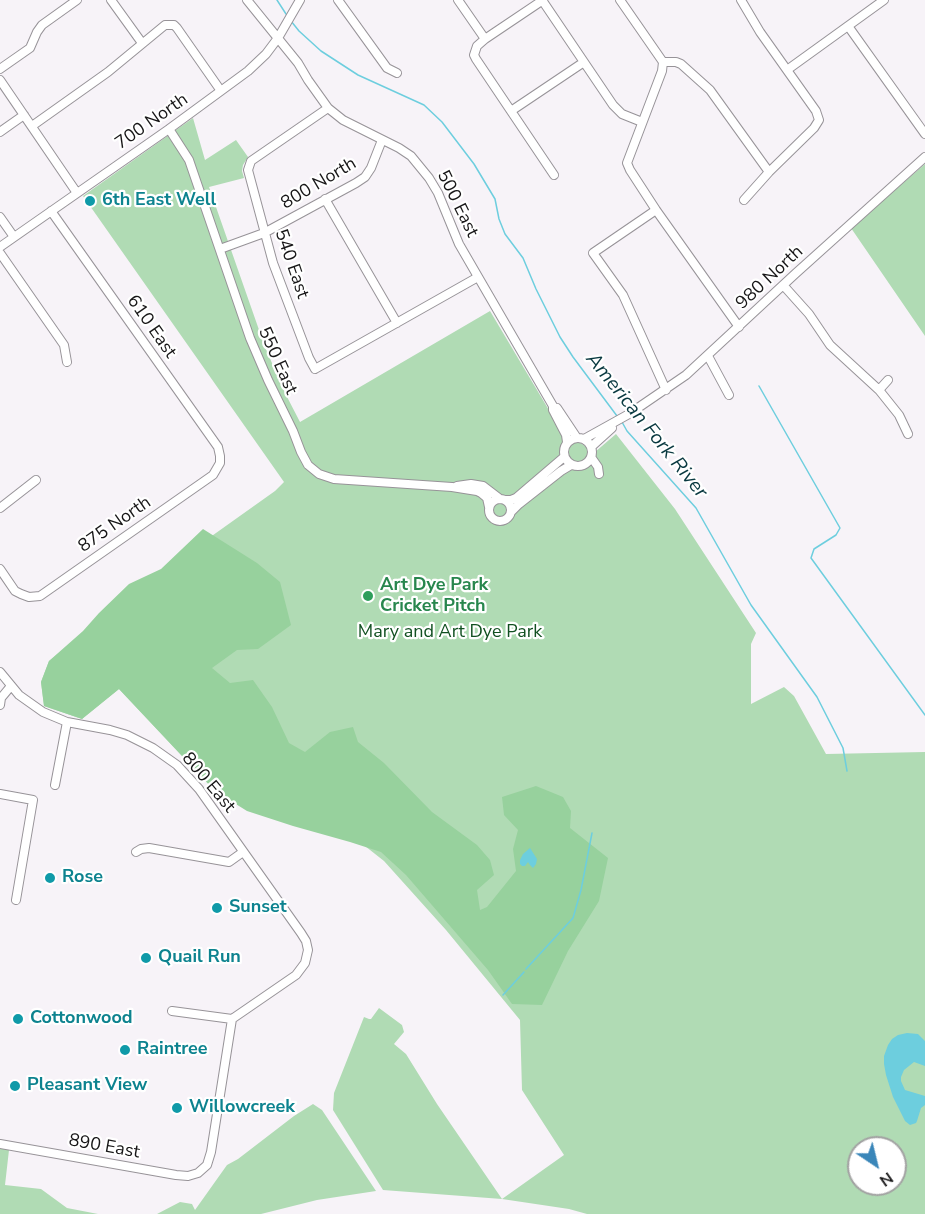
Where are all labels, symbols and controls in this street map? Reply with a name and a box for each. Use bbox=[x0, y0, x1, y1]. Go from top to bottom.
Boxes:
street label: 700 North bbox=[111, 89, 193, 155]
street label: 800 North bbox=[278, 153, 360, 215]
street label: 500 East bbox=[432, 167, 482, 241]
place label: 6th East Well bbox=[102, 190, 216, 212]
marker: 6th East Well bbox=[83, 194, 97, 208]
street label: 540 East bbox=[269, 227, 313, 301]
street label: 980 North bbox=[732, 242, 808, 314]
street label: 610 East bbox=[122, 291, 180, 363]
street label: 550 East bbox=[253, 324, 301, 398]
water label: American Fork River bbox=[580, 348, 712, 504]
street label: 875 North bbox=[74, 492, 156, 558]
place label: Art Dye Park Cricket Pitch bbox=[380, 575, 488, 618]
marker: Art Dye Park Cricket Pitch bbox=[361, 589, 375, 603]
park label: Mary and Art Dye Park bbox=[358, 622, 542, 644]
street label: 800 East bbox=[177, 749, 239, 817]
place label: Rose bbox=[62, 867, 103, 889]
marker: Rose bbox=[43, 871, 57, 885]
place label: Sunset bbox=[229, 897, 287, 919]
marker: Sunset bbox=[210, 901, 224, 915]
place label: Quail Run bbox=[158, 947, 241, 969]
marker: Quail Run bbox=[139, 951, 153, 965]
place label: Cottonwood bbox=[30, 1008, 133, 1030]
marker: Cottonwood bbox=[11, 1012, 25, 1026]
place label: Raintree bbox=[137, 1039, 208, 1061]
marker: Raintree bbox=[118, 1043, 132, 1057]
place label: Pleasant View bbox=[27, 1075, 147, 1097]
marker: Pleasant View bbox=[8, 1079, 22, 1093]
place label: Willowcreek bbox=[189, 1097, 295, 1119]
marker: Willowcreek bbox=[170, 1101, 184, 1115]
street label: 890 East bbox=[67, 1130, 141, 1164]
north arrow bbox=[847, 1136, 907, 1196]
text: N bbox=[875, 1167, 897, 1192]

